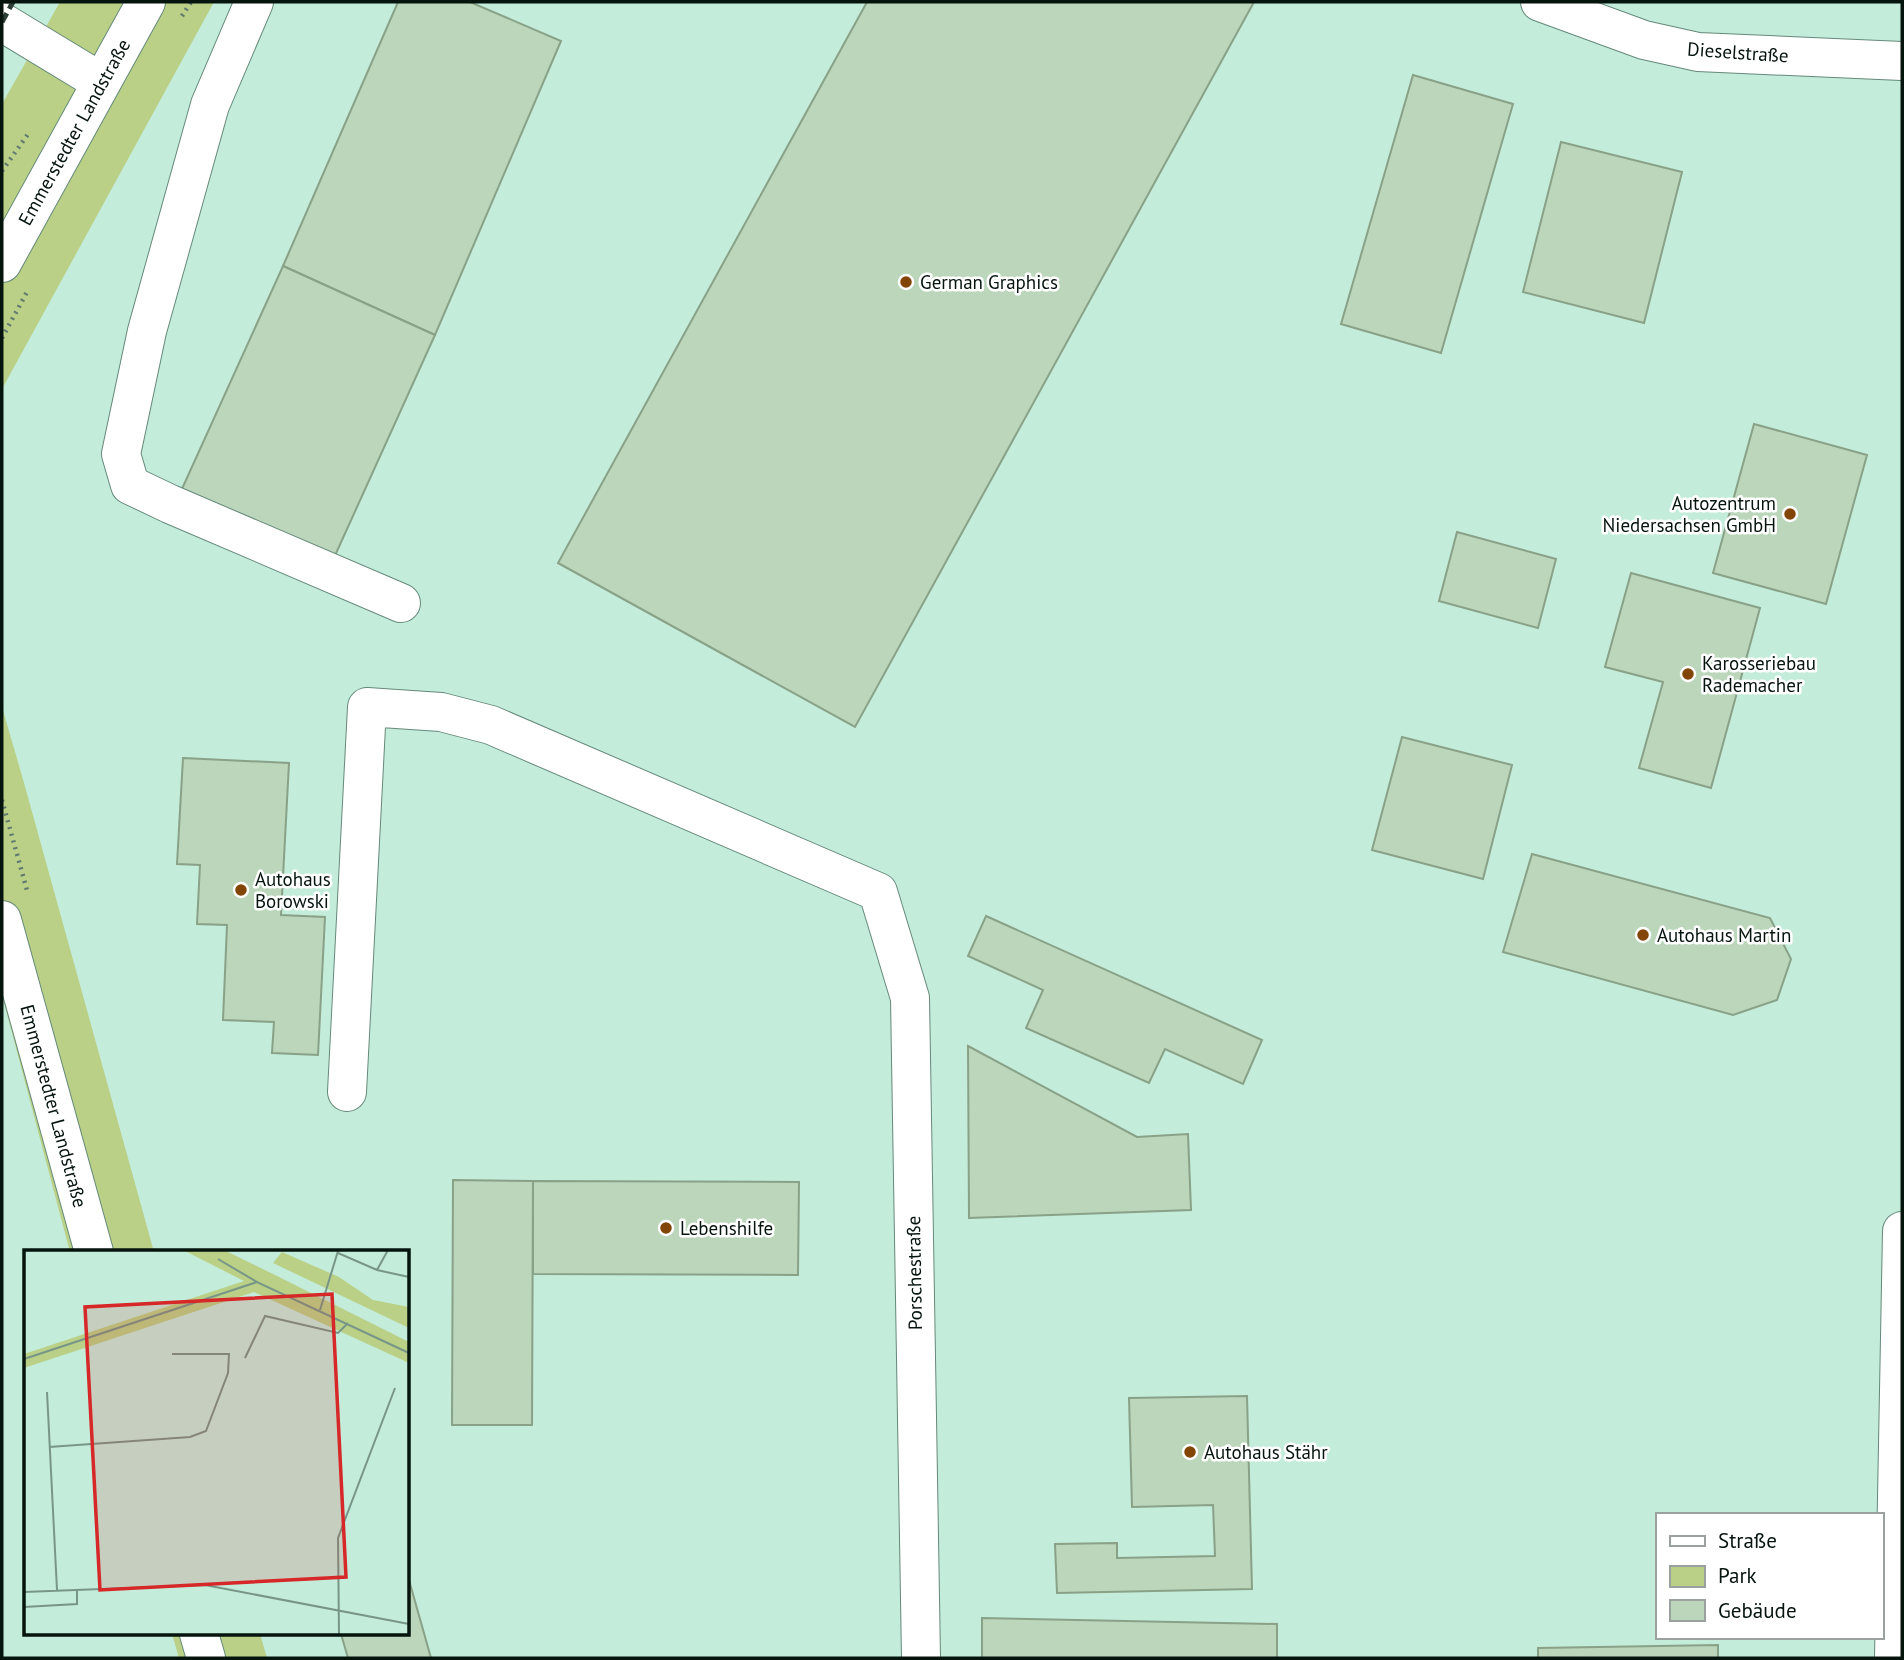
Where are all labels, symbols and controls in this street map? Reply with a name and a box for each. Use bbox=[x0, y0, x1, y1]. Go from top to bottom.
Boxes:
street label: Emmerstedter Landstraße bbox=[13, 35, 135, 229]
street label: Dieselstraße bbox=[1686, 36, 1790, 68]
place label: German Graphics bbox=[920, 270, 1058, 294]
marker: German Graphics bbox=[898, 274, 914, 290]
place label: Autozentrum Niedersachsen GmbH bbox=[1603, 491, 1776, 537]
marker: Autozentrum Niedersachsen GmbH bbox=[1782, 506, 1798, 522]
place label: Karosseriebau Rademacher bbox=[1702, 651, 1816, 697]
marker: Karosseriebau Rademacher bbox=[1680, 666, 1696, 682]
place label: Autohaus Borowski bbox=[255, 867, 331, 913]
marker: Autohaus Borowski bbox=[233, 882, 249, 898]
place label: Autohaus Martin bbox=[1657, 923, 1791, 947]
marker: Autohaus Martin bbox=[1635, 927, 1651, 943]
street label: Emmerstedter Landstraße bbox=[15, 1002, 93, 1210]
place label: Lebenshilfe bbox=[680, 1216, 773, 1240]
street label: Porschestraße bbox=[901, 1216, 927, 1330]
marker: Lebenshilfe bbox=[658, 1220, 674, 1236]
inset map bbox=[24, 1250, 410, 1636]
place label: Autohaus Stähr bbox=[1204, 1440, 1328, 1464]
marker: Autohaus Stähr bbox=[1182, 1444, 1198, 1460]
legend bbox=[1656, 1513, 1883, 1639]
text: Straße bbox=[1718, 1527, 1777, 1554]
text: Park bbox=[1718, 1562, 1757, 1589]
text: Gebäude bbox=[1718, 1597, 1797, 1624]

